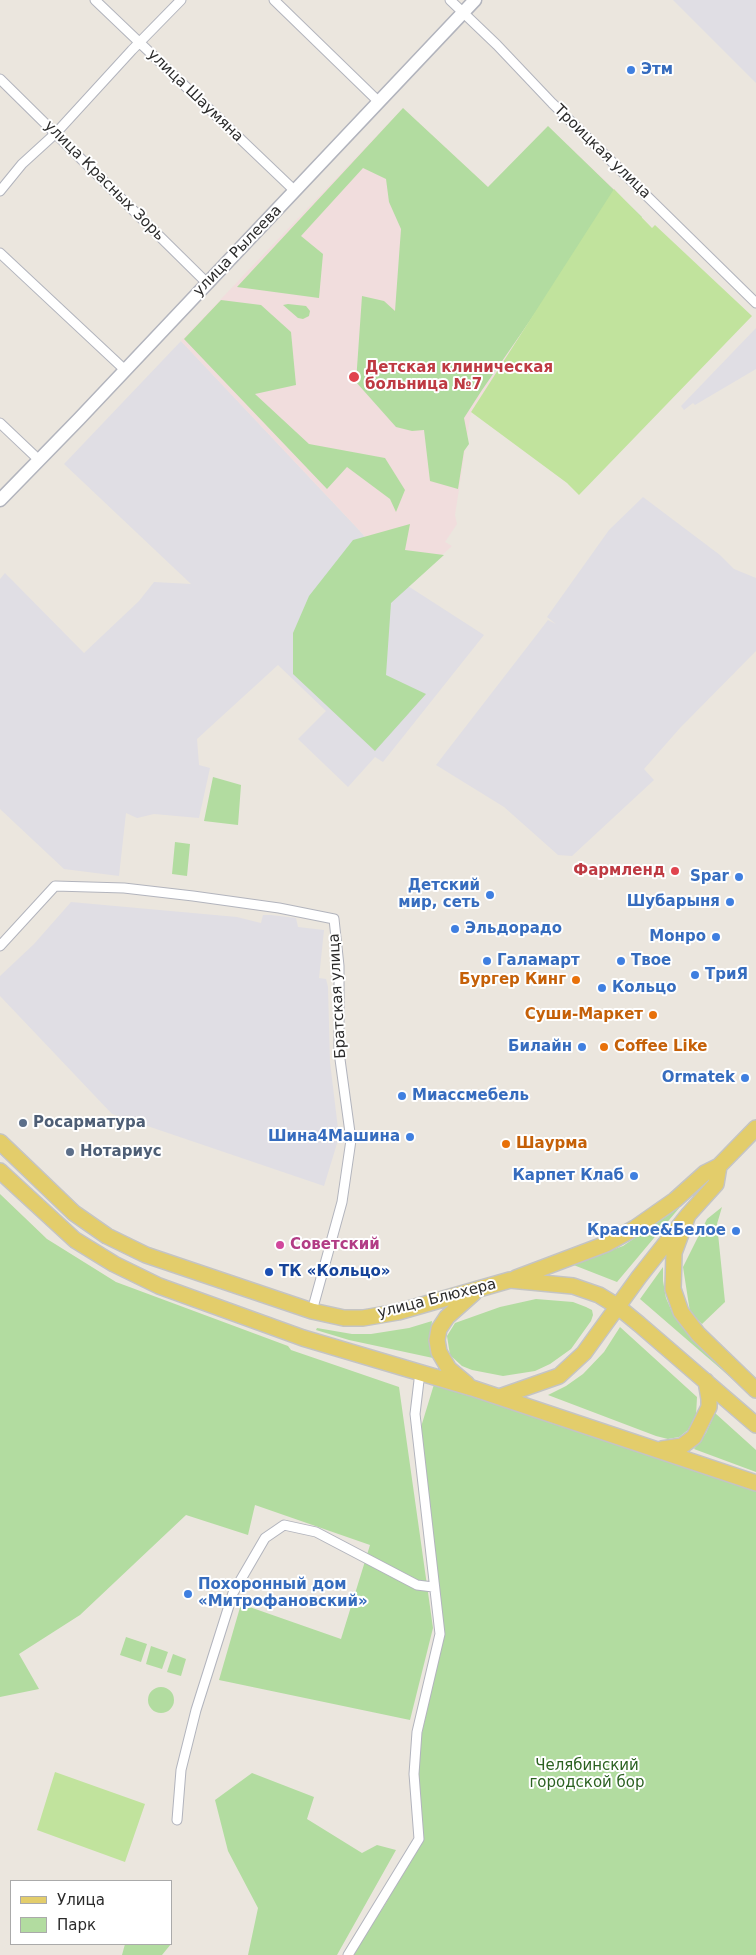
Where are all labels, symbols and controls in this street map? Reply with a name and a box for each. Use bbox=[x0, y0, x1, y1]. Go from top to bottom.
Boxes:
street label: улица Шаумяна bbox=[143, 46, 247, 146]
place label: Этм bbox=[641, 61, 673, 79]
marker: Этм bbox=[625, 64, 637, 76]
street label: Троицкая улица bbox=[550, 101, 654, 203]
street label: улица Красных Зорь bbox=[40, 117, 168, 245]
street label: улица Рылеева bbox=[190, 202, 286, 300]
place label: Детская клиническая больница №7 bbox=[365, 359, 553, 394]
marker: Детская клиническая больница №7 bbox=[347, 370, 361, 384]
place label: Фармленд bbox=[573, 862, 665, 880]
marker: Фармленд bbox=[669, 865, 681, 877]
place label: Spar bbox=[690, 868, 729, 886]
marker: Spar bbox=[733, 871, 745, 883]
place label: Детский мир, сеть bbox=[398, 877, 480, 912]
marker: Детский мир, сеть bbox=[484, 889, 496, 901]
place label: Шубарыня bbox=[627, 893, 720, 911]
marker: Шубарыня bbox=[724, 896, 736, 908]
place label: Эльдорадо bbox=[465, 920, 562, 938]
marker: Эльдорадо bbox=[449, 923, 461, 935]
place label: Монро bbox=[649, 928, 706, 946]
marker: Монро bbox=[710, 931, 722, 943]
street label: Братская улица bbox=[326, 933, 350, 1059]
place label: Галамарт bbox=[497, 952, 580, 970]
place label: Твое bbox=[631, 952, 671, 970]
marker: Галамарт bbox=[481, 955, 493, 967]
marker: Твое bbox=[615, 955, 627, 967]
place label: ТриЯ bbox=[705, 966, 748, 984]
marker: ТриЯ bbox=[689, 969, 701, 981]
place label: Бургер Кинг bbox=[459, 971, 566, 989]
marker: Бургер Кинг bbox=[570, 974, 582, 986]
place label: Кольцо bbox=[612, 979, 676, 997]
marker: Кольцо bbox=[596, 982, 608, 994]
place label: Суши-Маркет bbox=[525, 1006, 643, 1024]
marker: Суши-Маркет bbox=[647, 1009, 659, 1021]
place label: Билайн bbox=[508, 1038, 572, 1056]
place label: Coffee Like bbox=[614, 1038, 707, 1056]
marker: Билайн bbox=[576, 1041, 588, 1053]
marker: Coffee Like bbox=[598, 1041, 610, 1053]
place label: Ormatek bbox=[662, 1069, 735, 1087]
marker: Ormatek bbox=[739, 1072, 751, 1084]
place label: Миассмебель bbox=[412, 1087, 529, 1105]
marker: Миассмебель bbox=[396, 1090, 408, 1102]
place label: Росарматура bbox=[33, 1114, 146, 1132]
marker: Росарматура bbox=[17, 1117, 29, 1129]
place label: Шина4Машина bbox=[268, 1128, 400, 1146]
marker: Шина4Машина bbox=[404, 1131, 416, 1143]
place label: Шаурма bbox=[516, 1135, 588, 1153]
marker: Шаурма bbox=[500, 1138, 512, 1150]
place label: Нотариус bbox=[80, 1143, 162, 1161]
marker: Нотариус bbox=[64, 1146, 76, 1158]
place label: Карпет Клаб bbox=[513, 1167, 624, 1185]
marker: Карпет Клаб bbox=[628, 1170, 640, 1182]
place label: Красное&Белое bbox=[587, 1222, 726, 1240]
marker: Красное&Белое bbox=[730, 1225, 742, 1237]
place label: Советский bbox=[290, 1236, 380, 1254]
marker: Советский bbox=[274, 1239, 286, 1251]
place label: ТК «Кольцо» bbox=[279, 1263, 391, 1281]
marker: ТК «Кольцо» bbox=[263, 1266, 275, 1278]
street label: улица Блюхера bbox=[376, 1276, 498, 1322]
place label: Похоронный дом «Митрофановский» bbox=[198, 1576, 368, 1611]
marker: Похоронный дом «Митрофановский» bbox=[182, 1588, 194, 1600]
park label: Челябинский городской бор bbox=[529, 1757, 645, 1792]
legend bbox=[10, 1880, 172, 1945]
text: Улица bbox=[57, 1891, 105, 1909]
text: Парк bbox=[57, 1916, 96, 1934]

